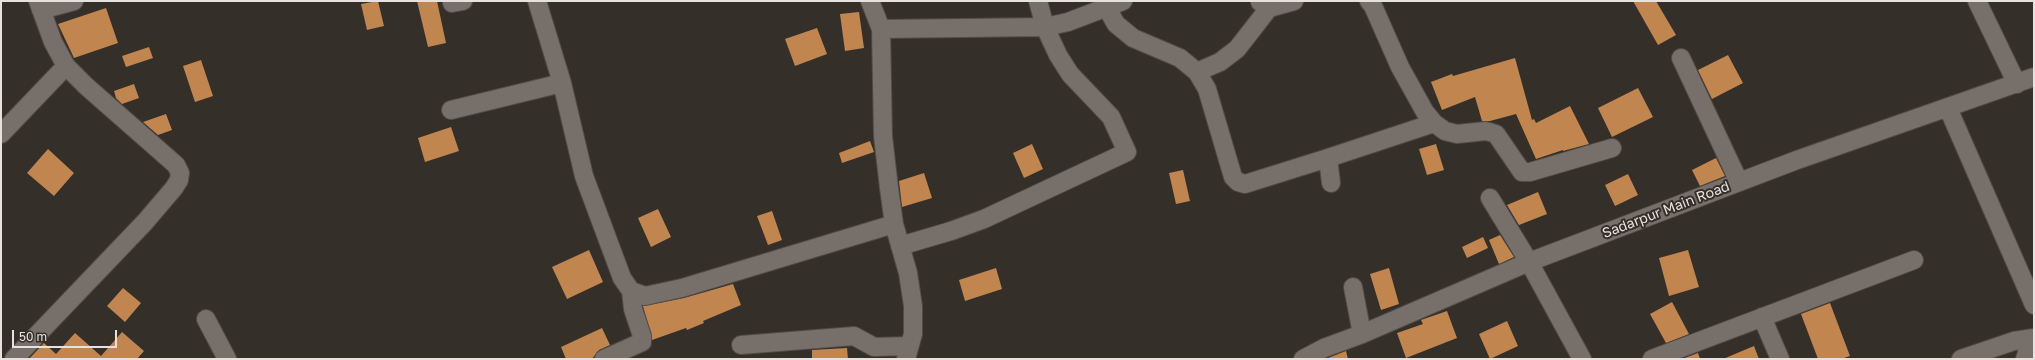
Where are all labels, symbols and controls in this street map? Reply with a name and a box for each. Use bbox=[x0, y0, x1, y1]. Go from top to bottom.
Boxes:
street label: Sadarpur Main Road bbox=[1600, 178, 1732, 242]
scale bar bbox=[14, 322, 119, 348]
text: 50 m bbox=[19, 329, 47, 344]

